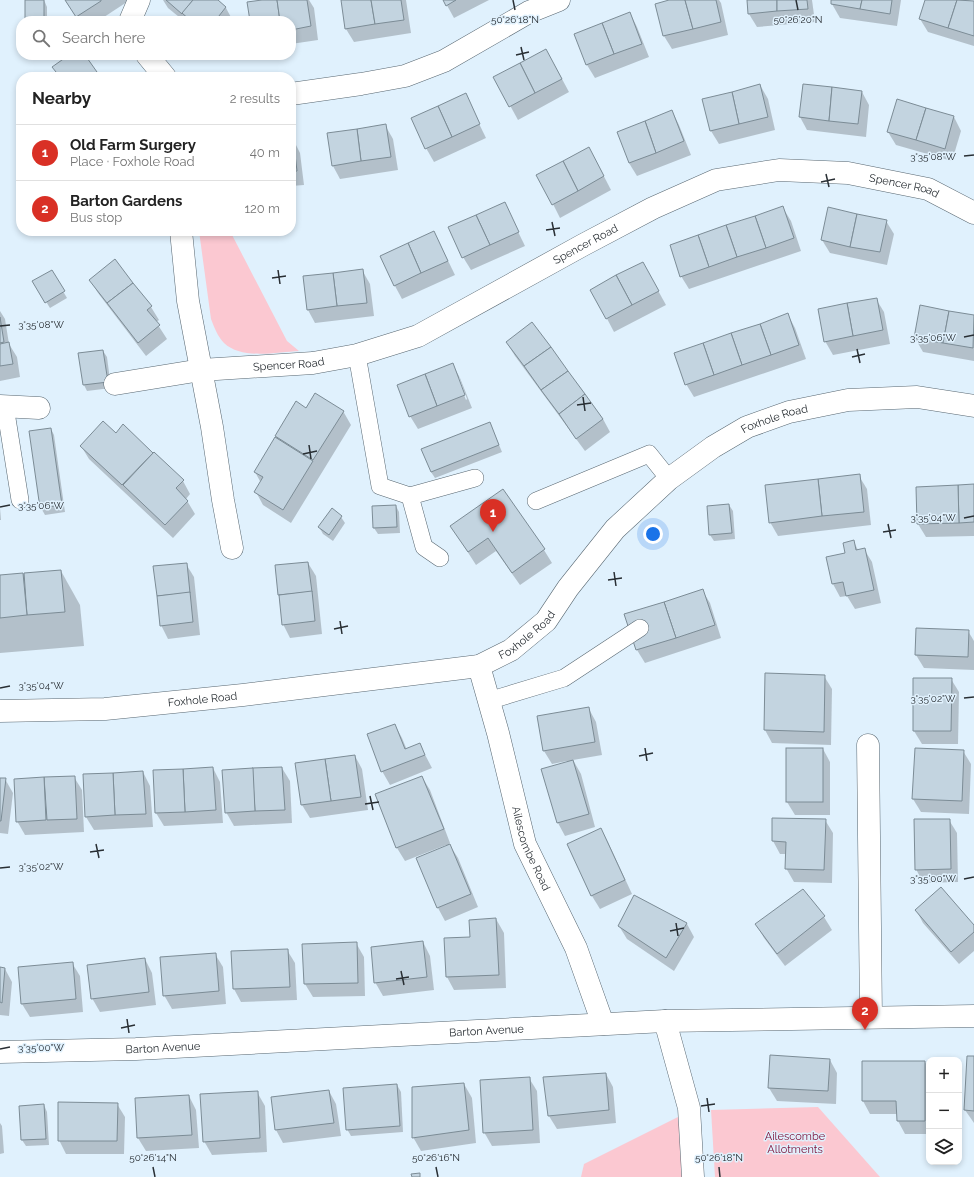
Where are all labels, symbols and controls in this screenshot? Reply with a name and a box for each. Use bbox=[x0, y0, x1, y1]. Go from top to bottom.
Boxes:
text: 50°26'18"N bbox=[491, 14, 539, 25]
text: 50°26'20"N bbox=[773, 14, 823, 25]
search box bbox=[16, 16, 296, 60]
icon: search bbox=[30, 27, 52, 49]
text: Search here bbox=[62, 29, 145, 47]
text: Nearby bbox=[32, 88, 91, 108]
text: 2 results bbox=[230, 91, 280, 106]
text: Old Farm Surgery bbox=[70, 136, 196, 154]
text: 1 bbox=[42, 145, 48, 160]
text: 40 m bbox=[250, 145, 280, 160]
text: 3°35'08"W bbox=[910, 151, 956, 162]
text: Place · Foxhole Road bbox=[70, 154, 195, 169]
street label: Spencer Road bbox=[868, 171, 942, 200]
text: Barton Gardens bbox=[70, 192, 182, 210]
text: 2 bbox=[41, 201, 49, 216]
text: 120 m bbox=[244, 201, 280, 216]
text: Bus stop bbox=[70, 210, 122, 225]
street label: Spencer Road bbox=[551, 221, 620, 267]
text: 3°35'08"W bbox=[18, 319, 64, 330]
text: 3°35'06"W bbox=[910, 332, 956, 343]
street label: Spencer Road bbox=[253, 355, 326, 373]
street label: Foxhole Road bbox=[738, 402, 809, 436]
pin: 1 bbox=[480, 499, 506, 532]
text: 3°35'06"W bbox=[18, 500, 64, 511]
text: 3°35'04"W bbox=[910, 512, 956, 523]
your location bbox=[643, 524, 663, 544]
street label: Foxhole Road bbox=[496, 608, 558, 662]
text: 3°35'04"W bbox=[18, 680, 64, 691]
street label: Foxhole Road bbox=[167, 689, 238, 709]
text: 3°35'02"W bbox=[910, 693, 956, 704]
street label: Ailescombe Road bbox=[510, 805, 553, 893]
text: 3°35'02"W bbox=[18, 861, 64, 872]
text: 3°35'00"W bbox=[910, 873, 956, 884]
pin: 2 bbox=[852, 997, 878, 1030]
street label: Barton Avenue bbox=[449, 1022, 525, 1039]
street label: Barton Avenue bbox=[125, 1039, 201, 1056]
text: 3°35'00"W bbox=[18, 1042, 64, 1053]
map controls bbox=[926, 1057, 962, 1165]
button: + bbox=[926, 1057, 962, 1093]
button: − bbox=[926, 1093, 962, 1129]
button: layers bbox=[926, 1129, 962, 1165]
park label: Ailescombe Allotments bbox=[765, 1130, 826, 1156]
text: 50°26'14"N bbox=[129, 1152, 177, 1163]
text: 50°26'16"N bbox=[412, 1152, 460, 1163]
text: 50°26'18"N bbox=[695, 1152, 743, 1163]

